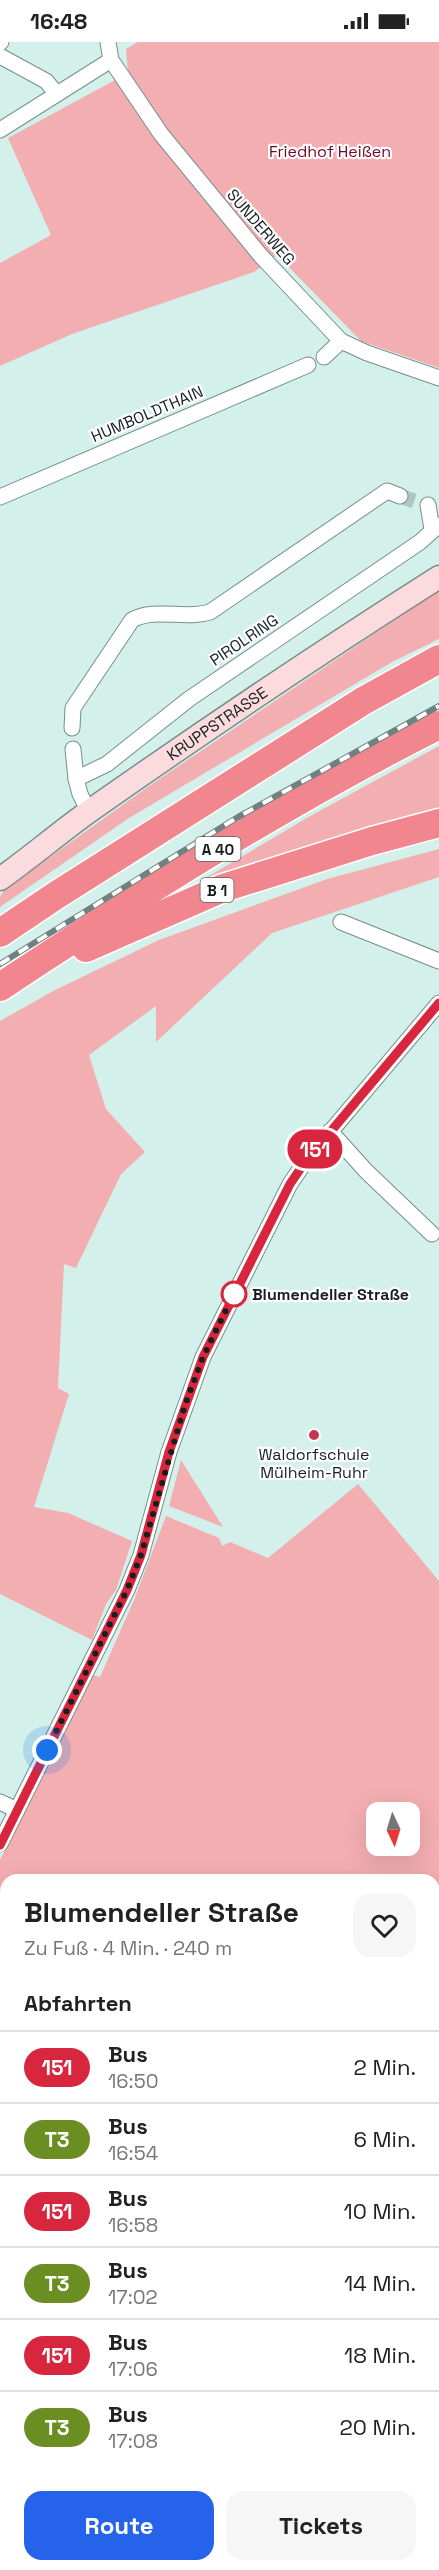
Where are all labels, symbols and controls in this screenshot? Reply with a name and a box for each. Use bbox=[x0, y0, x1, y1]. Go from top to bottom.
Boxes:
text: 16:48 bbox=[30, 7, 87, 35]
park label: Friedhof Heißen bbox=[269, 141, 391, 162]
street label: SUNDERWEG bbox=[222, 184, 300, 270]
street label: HUMBOLDTHAIN bbox=[88, 381, 206, 447]
street label: PIROLRING bbox=[206, 609, 282, 671]
street label: KRUPPSTRASSE bbox=[162, 682, 271, 765]
road number: A 40 bbox=[196, 837, 240, 861]
road number: B 1 bbox=[200, 878, 234, 902]
line badge: 151 bbox=[280, 1130, 350, 1168]
text: 151 bbox=[299, 1136, 331, 1163]
marker: Blumendeller Straße bbox=[221, 1281, 247, 1307]
place label: Blumendeller Straße bbox=[252, 1284, 409, 1305]
marker: Waldorfschule Mülheim-Ruhr bbox=[307, 1428, 321, 1442]
place label: Waldorfschule Mülheim-Ruhr bbox=[259, 1444, 370, 1483]
your location bbox=[32, 1735, 62, 1765]
north arrow bbox=[366, 1802, 420, 1856]
map controls bbox=[366, 1802, 420, 1856]
text: Blumendeller Straße bbox=[24, 1894, 299, 1930]
button: heart bbox=[353, 1894, 416, 1957]
text: Zu Fuß · 4 Min. · 240 m bbox=[24, 1935, 232, 1961]
text: Abfahrten bbox=[24, 1989, 132, 2017]
text: Bus bbox=[108, 2040, 148, 2068]
text: 2 Min. bbox=[354, 2053, 416, 2081]
text: 151 bbox=[41, 2054, 73, 2081]
text: 16:50 bbox=[108, 2068, 158, 2094]
text: Bus bbox=[108, 2112, 148, 2140]
text: 6 Min. bbox=[353, 2125, 416, 2153]
text: T3 bbox=[44, 2126, 70, 2153]
text: 16:54 bbox=[108, 2140, 158, 2166]
text: Bus bbox=[108, 2184, 148, 2212]
text: 10 Min. bbox=[344, 2197, 416, 2225]
text: 151 bbox=[41, 2198, 73, 2225]
text: 16:58 bbox=[108, 2212, 158, 2238]
text: Bus bbox=[108, 2256, 148, 2284]
text: 14 Min. bbox=[344, 2269, 416, 2297]
text: T3 bbox=[44, 2270, 70, 2297]
text: 17:02 bbox=[108, 2284, 158, 2310]
text: Bus bbox=[108, 2328, 148, 2356]
text: 18 Min. bbox=[344, 2341, 416, 2369]
text: 151 bbox=[41, 2342, 73, 2369]
text: 17:06 bbox=[108, 2356, 158, 2382]
text: Bus bbox=[108, 2400, 148, 2428]
text: 20 Min. bbox=[340, 2413, 416, 2441]
text: T3 bbox=[44, 2414, 70, 2441]
text: 17:08 bbox=[108, 2428, 158, 2454]
button: Route bbox=[24, 2491, 214, 2560]
button: Tickets bbox=[226, 2491, 416, 2560]

